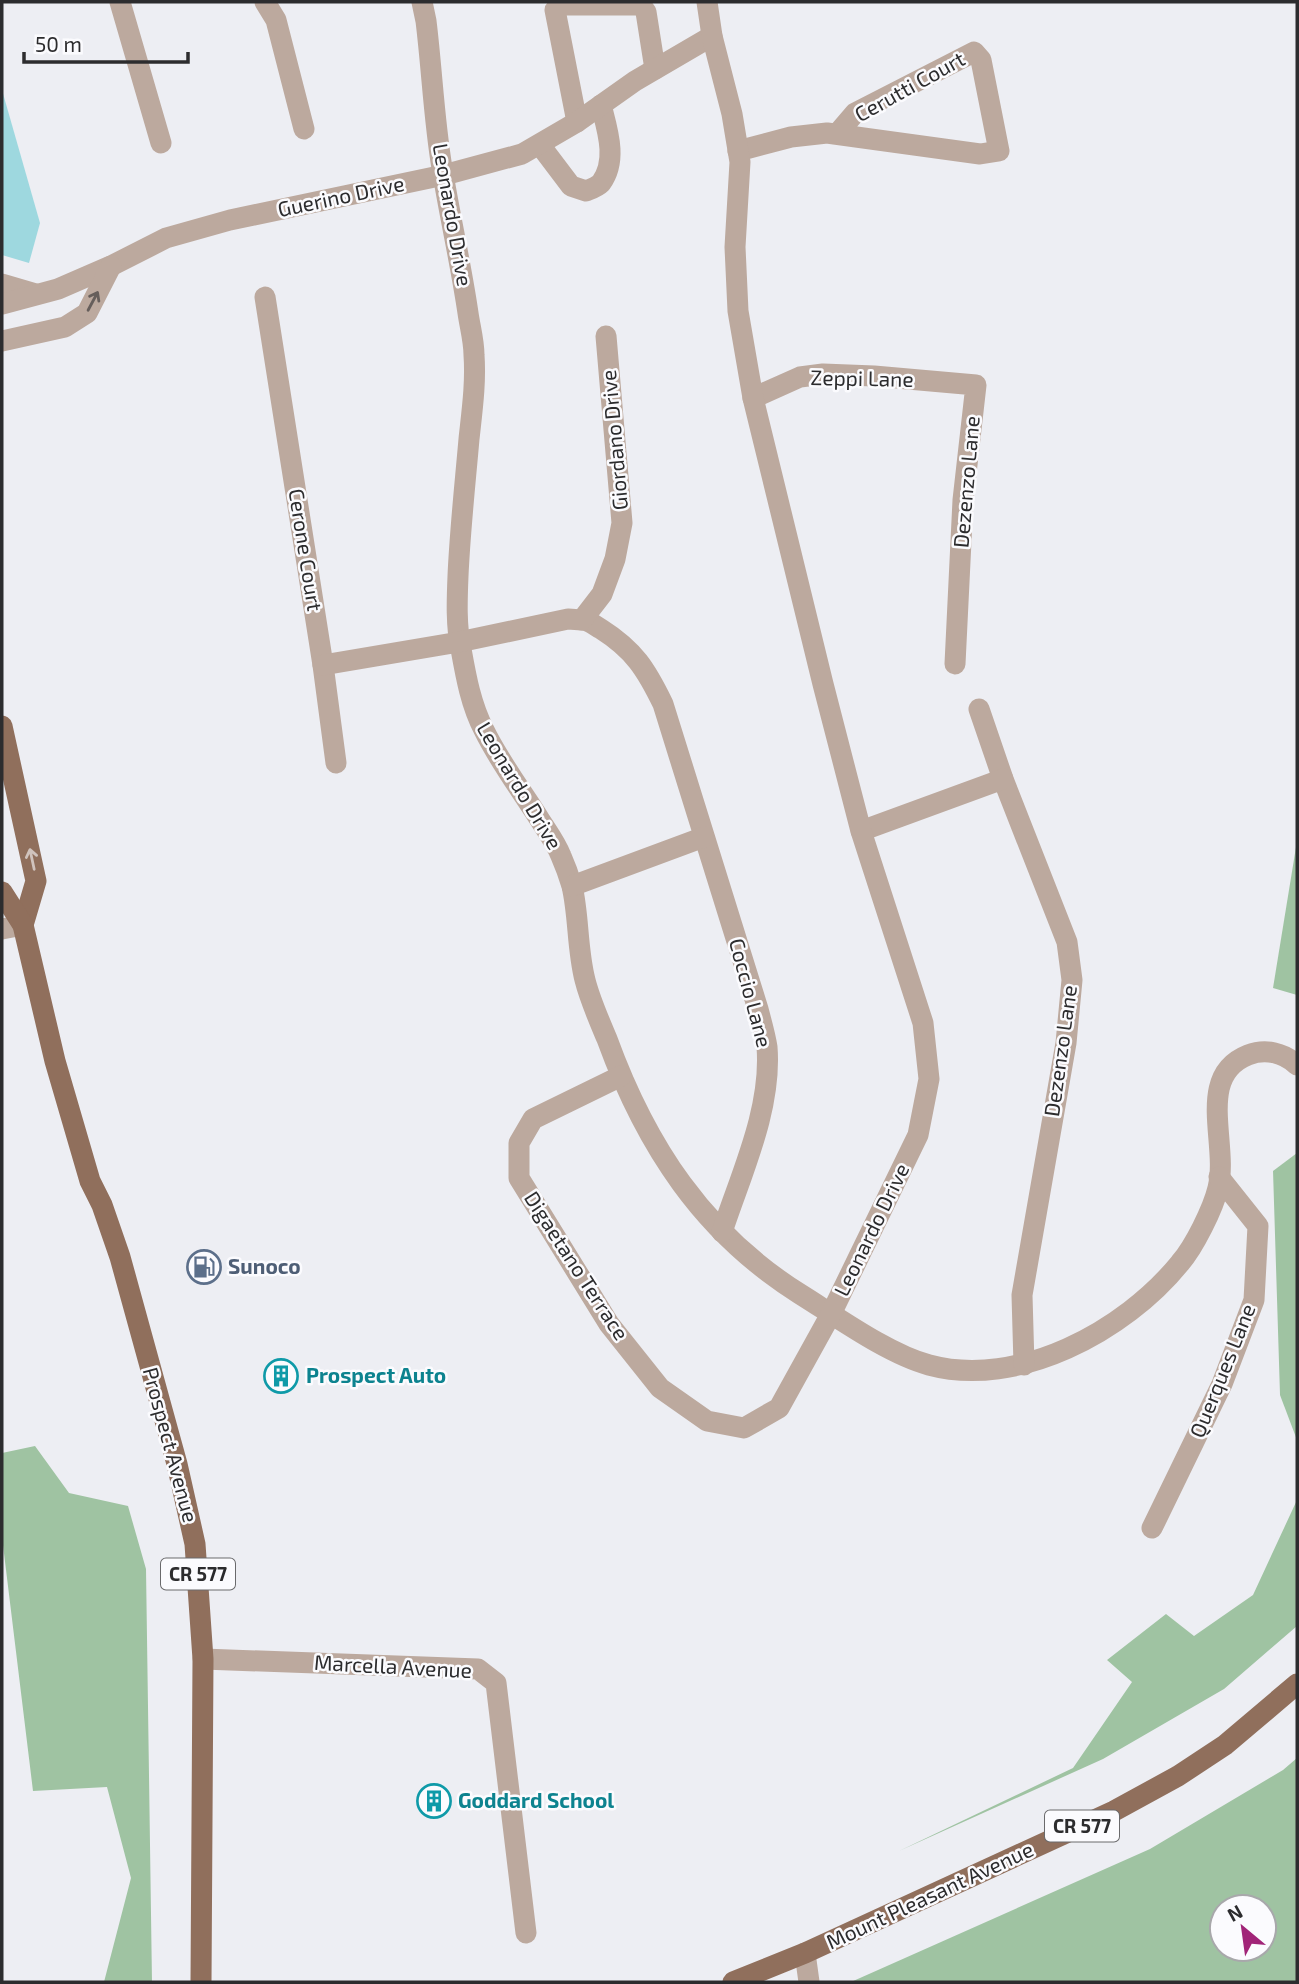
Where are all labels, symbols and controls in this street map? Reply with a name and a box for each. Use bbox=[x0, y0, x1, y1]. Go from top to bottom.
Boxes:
scale bar bbox=[24, 21, 189, 65]
text: 50 m bbox=[35, 31, 82, 56]
street label: Cerutti Court bbox=[850, 45, 969, 126]
street label: Leonardo Drive bbox=[429, 141, 478, 288]
street label: Guerino Drive bbox=[275, 170, 406, 221]
one-way arrow bbox=[87, 291, 100, 312]
street label: Zeppi Lane bbox=[810, 364, 914, 391]
street label: Giordano Drive bbox=[595, 369, 632, 511]
street label: Dezenzo Lane bbox=[947, 415, 984, 549]
street label: Cerone Court bbox=[284, 487, 329, 613]
street label: Leonardo Drive bbox=[472, 717, 568, 854]
one-way arrow bbox=[24, 848, 38, 871]
street label: Coccio Lane bbox=[725, 935, 778, 1050]
street label: Dezenzo Lane bbox=[1038, 983, 1081, 1118]
street label: Leonardo Drive bbox=[828, 1159, 914, 1300]
street label: Digaetano Terrace bbox=[520, 1186, 635, 1344]
fuel station icon: Sunoco bbox=[185, 1248, 223, 1286]
place label: Sunoco bbox=[228, 1253, 301, 1278]
street label: Querques Lane bbox=[1183, 1300, 1261, 1441]
building icon: Prospect Auto bbox=[262, 1357, 300, 1395]
place label: Prospect Auto bbox=[306, 1362, 446, 1387]
street label: Prospect Avenue bbox=[139, 1364, 204, 1525]
road number: CR 577 bbox=[161, 1558, 235, 1590]
street label: Marcella Avenue bbox=[314, 1649, 473, 1682]
building icon: Goddard School bbox=[415, 1782, 453, 1820]
place label: Goddard School bbox=[458, 1787, 614, 1812]
road number: CR 577 bbox=[1045, 1810, 1119, 1842]
street label: Mount Pleasant Avenue bbox=[822, 1836, 1037, 1954]
north arrow bbox=[1208, 1893, 1278, 1963]
text: N bbox=[1223, 1899, 1246, 1926]

